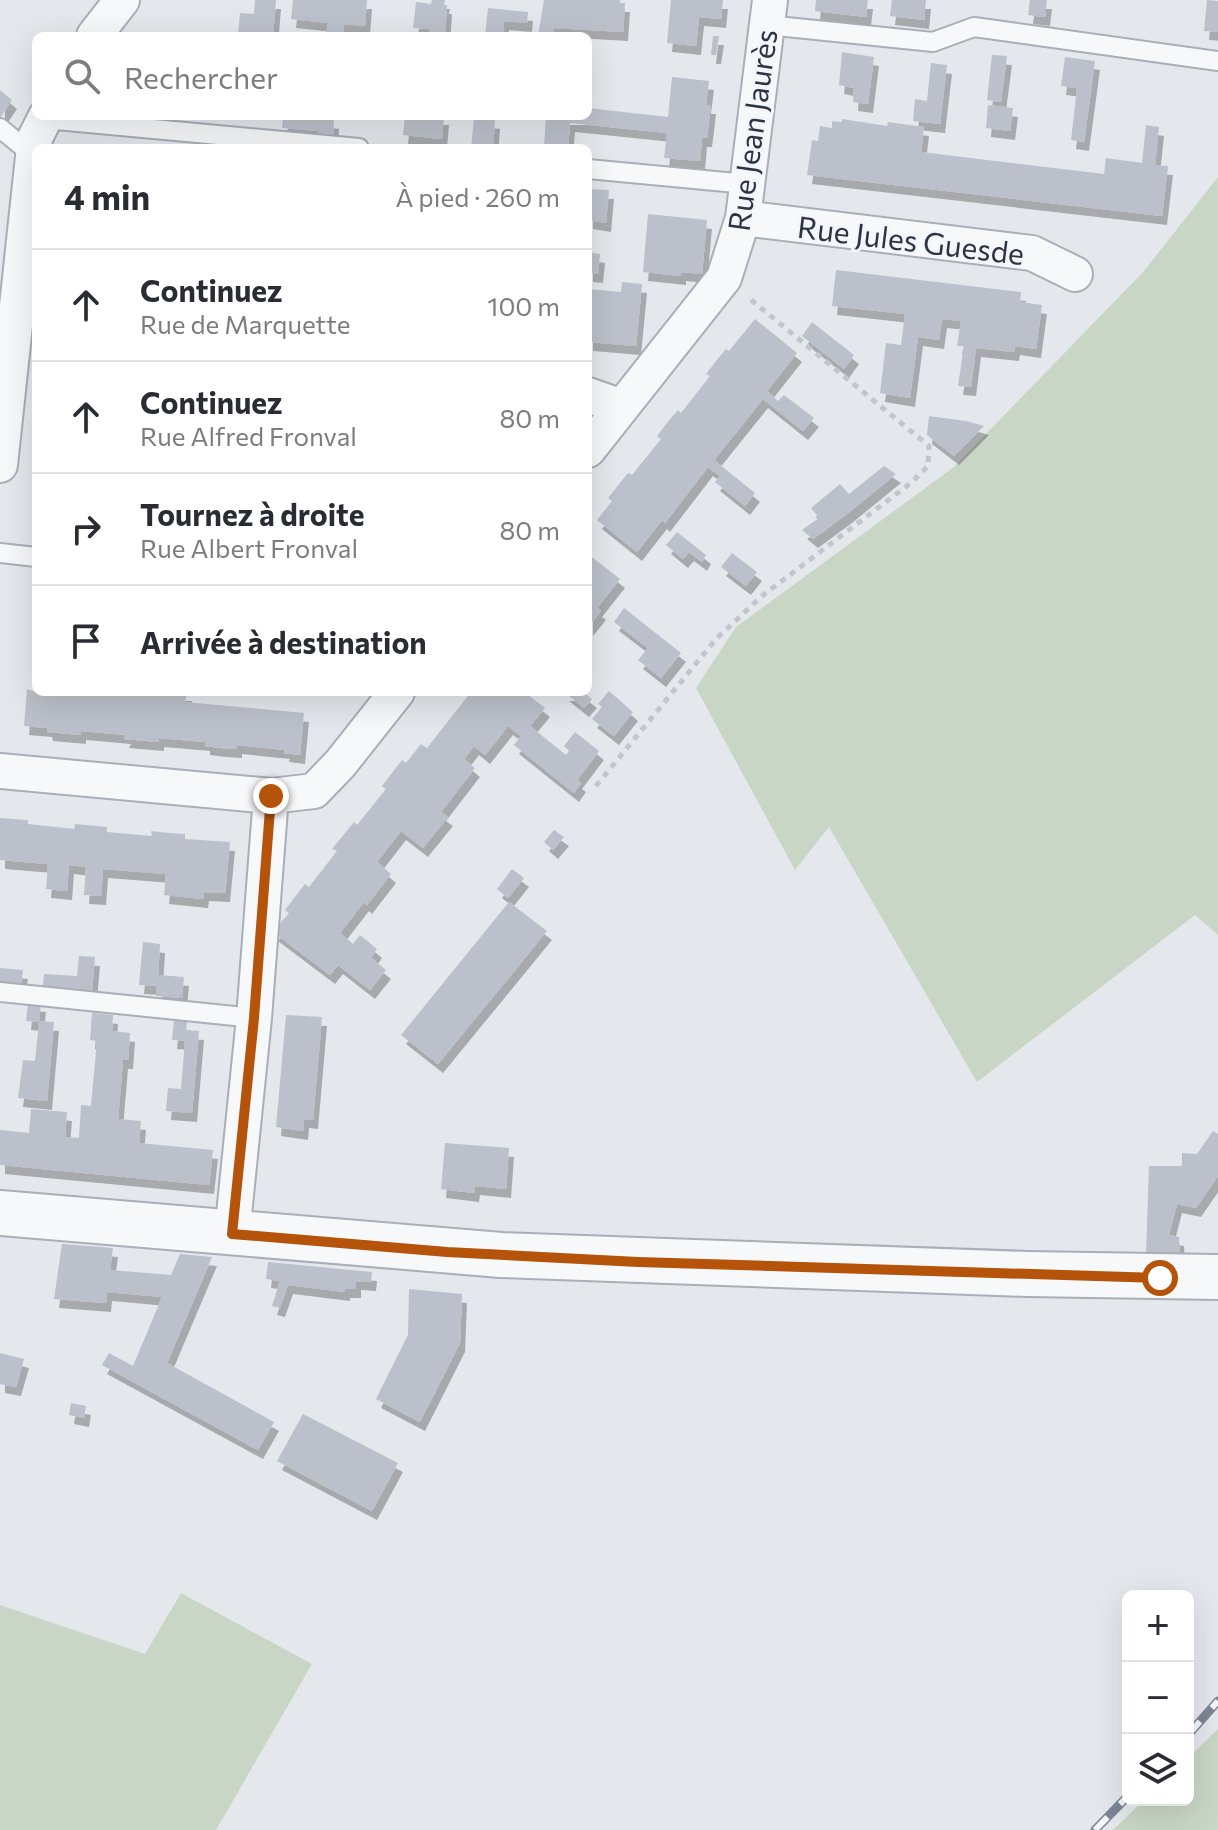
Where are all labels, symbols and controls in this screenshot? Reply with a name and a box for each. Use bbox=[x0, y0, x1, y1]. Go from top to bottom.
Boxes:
street label: Rue Jean Jaurès bbox=[719, 27, 783, 233]
search box bbox=[32, 32, 592, 120]
icon: search bbox=[60, 54, 104, 98]
text: Rechercher bbox=[124, 58, 278, 95]
text: 4 min bbox=[64, 175, 150, 217]
text: À pied · 260 m bbox=[395, 181, 560, 212]
street label: Rue Jules Guesde bbox=[796, 207, 1026, 271]
text: Continuez bbox=[140, 271, 283, 308]
icon: ahead bbox=[64, 283, 108, 327]
text: 100 m bbox=[487, 290, 560, 321]
text: Rue de Marquette bbox=[140, 308, 350, 339]
text: Continuez bbox=[140, 383, 283, 420]
icon: ahead bbox=[64, 395, 108, 439]
text: 80 m bbox=[500, 402, 560, 433]
text: Rue Alfred Fronval bbox=[140, 420, 357, 451]
text: Tournez à droite bbox=[140, 495, 364, 532]
icon: right bbox=[64, 507, 108, 551]
text: 80 m bbox=[500, 514, 560, 545]
text: Rue Albert Fronval bbox=[140, 532, 358, 563]
icon: arrive bbox=[64, 619, 108, 663]
text: Arrivée à destination bbox=[140, 623, 427, 660]
route end bbox=[253, 778, 289, 814]
route start bbox=[1142, 1260, 1178, 1296]
map controls bbox=[1122, 1590, 1194, 1806]
button: + bbox=[1122, 1590, 1194, 1662]
button: − bbox=[1122, 1662, 1194, 1734]
button: layers bbox=[1122, 1734, 1194, 1806]

